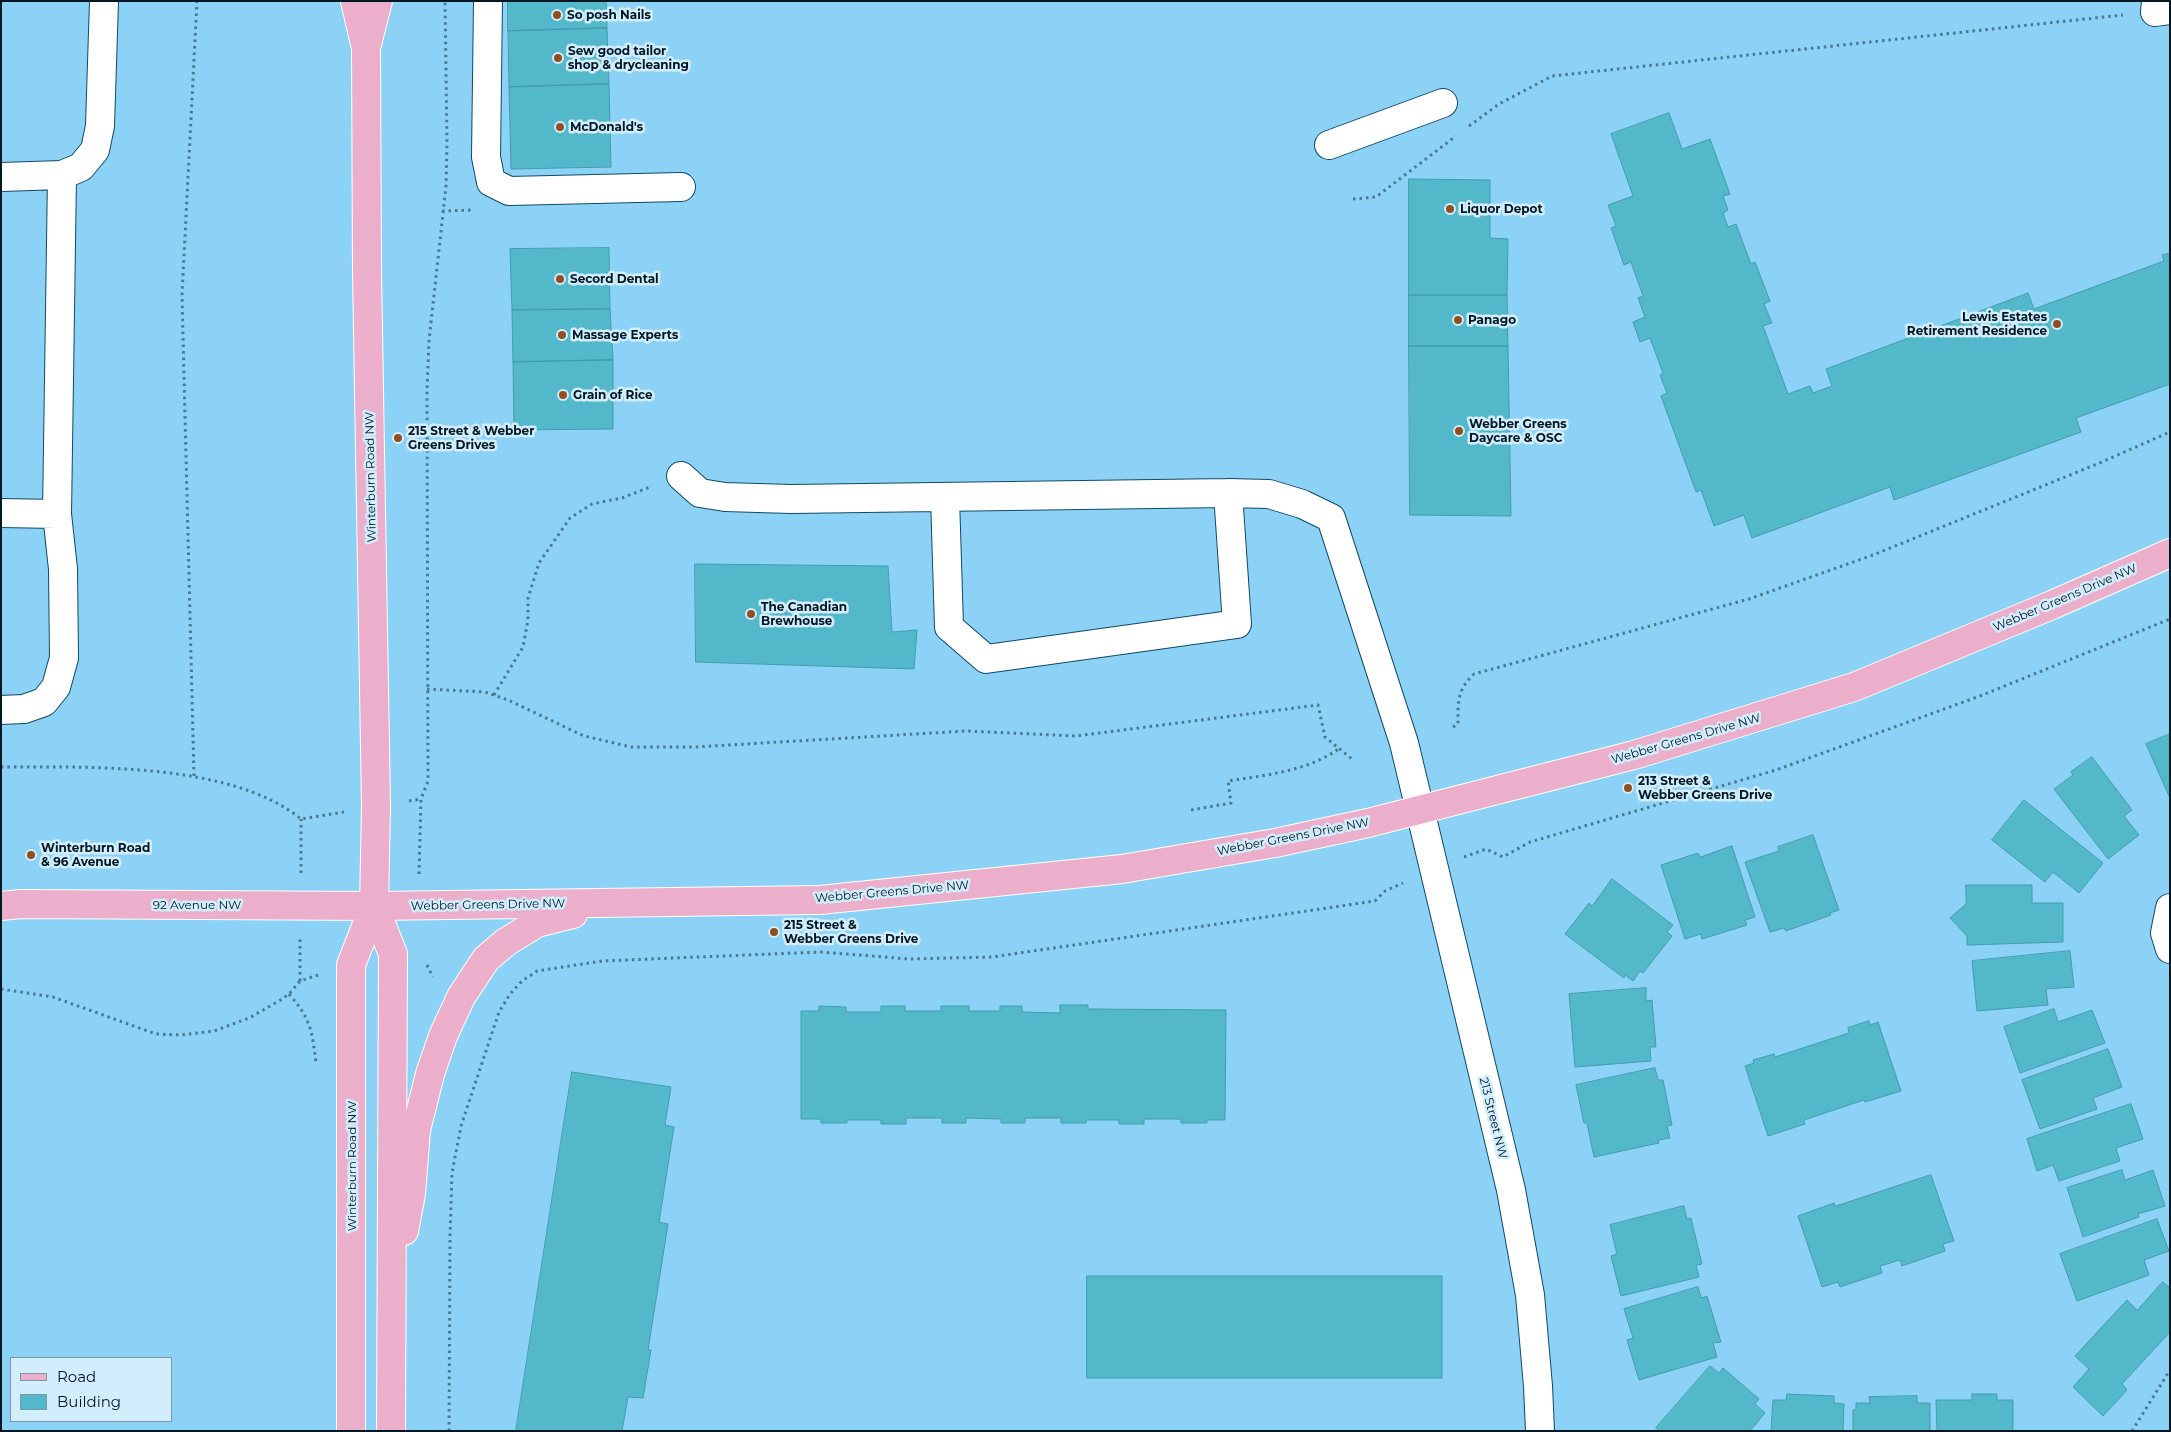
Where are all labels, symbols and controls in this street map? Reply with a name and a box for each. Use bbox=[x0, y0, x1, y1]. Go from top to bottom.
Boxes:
place label: So posh Nails bbox=[567, 8, 651, 22]
marker: So posh Nails bbox=[551, 9, 563, 21]
place label: Sew good tailor shop & drycleaning bbox=[568, 44, 689, 72]
marker: Sew good tailor shop & drycleaning bbox=[552, 52, 564, 64]
place label: McDonald's bbox=[570, 120, 643, 134]
marker: McDonald's bbox=[554, 121, 566, 133]
place label: Liquor Depot bbox=[1460, 202, 1543, 216]
marker: Liquor Depot bbox=[1444, 203, 1456, 215]
place label: Secord Dental bbox=[570, 272, 659, 286]
marker: Secord Dental bbox=[554, 273, 566, 285]
place label: Lewis Estates Retirement Residence bbox=[1907, 310, 2047, 338]
place label: Panago bbox=[1468, 313, 1516, 327]
marker: Panago bbox=[1452, 314, 1464, 326]
marker: Lewis Estates Retirement Residence bbox=[2051, 318, 2063, 330]
place label: Massage Experts bbox=[572, 328, 678, 342]
marker: Massage Experts bbox=[556, 329, 568, 341]
place label: Grain of Rice bbox=[573, 388, 653, 402]
marker: Grain of Rice bbox=[557, 389, 569, 401]
street label: Winterburn Road NW bbox=[363, 412, 379, 542]
place label: Webber Greens Daycare & OSC bbox=[1469, 417, 1567, 445]
place label: 215 Street & Webber Greens Drives bbox=[408, 424, 534, 452]
marker: Webber Greens Daycare & OSC bbox=[1453, 425, 1465, 437]
marker: 215 Street & Webber Greens Drives bbox=[392, 432, 404, 444]
street label: Webber Greens Drive NW bbox=[1991, 561, 2139, 635]
place label: The Canadian Brewhouse bbox=[761, 600, 847, 628]
marker: The Canadian Brewhouse bbox=[745, 608, 757, 620]
street label: Webber Greens Drive NW bbox=[1610, 711, 1762, 767]
place label: 213 Street & Webber Greens Drive bbox=[1638, 774, 1772, 802]
marker: 213 Street & Webber Greens Drive bbox=[1622, 782, 1634, 794]
street label: Webber Greens Drive NW bbox=[1216, 815, 1370, 859]
place label: Winterburn Road & 96 Avenue bbox=[41, 841, 150, 869]
marker: Winterburn Road & 96 Avenue bbox=[25, 849, 37, 861]
street label: Webber Greens Drive NW bbox=[814, 878, 970, 906]
street label: Webber Greens Drive NW bbox=[411, 896, 565, 914]
street label: 92 Avenue NW bbox=[153, 898, 241, 912]
place label: 215 Street & Webber Greens Drive bbox=[784, 918, 918, 946]
marker: 215 Street & Webber Greens Drive bbox=[768, 926, 780, 938]
street label: 213 Street NW bbox=[1476, 1076, 1510, 1160]
street label: Winterburn Road NW bbox=[345, 1101, 359, 1231]
legend bbox=[10, 1357, 172, 1422]
text: Road bbox=[57, 1367, 96, 1386]
text: Building bbox=[57, 1392, 121, 1411]

